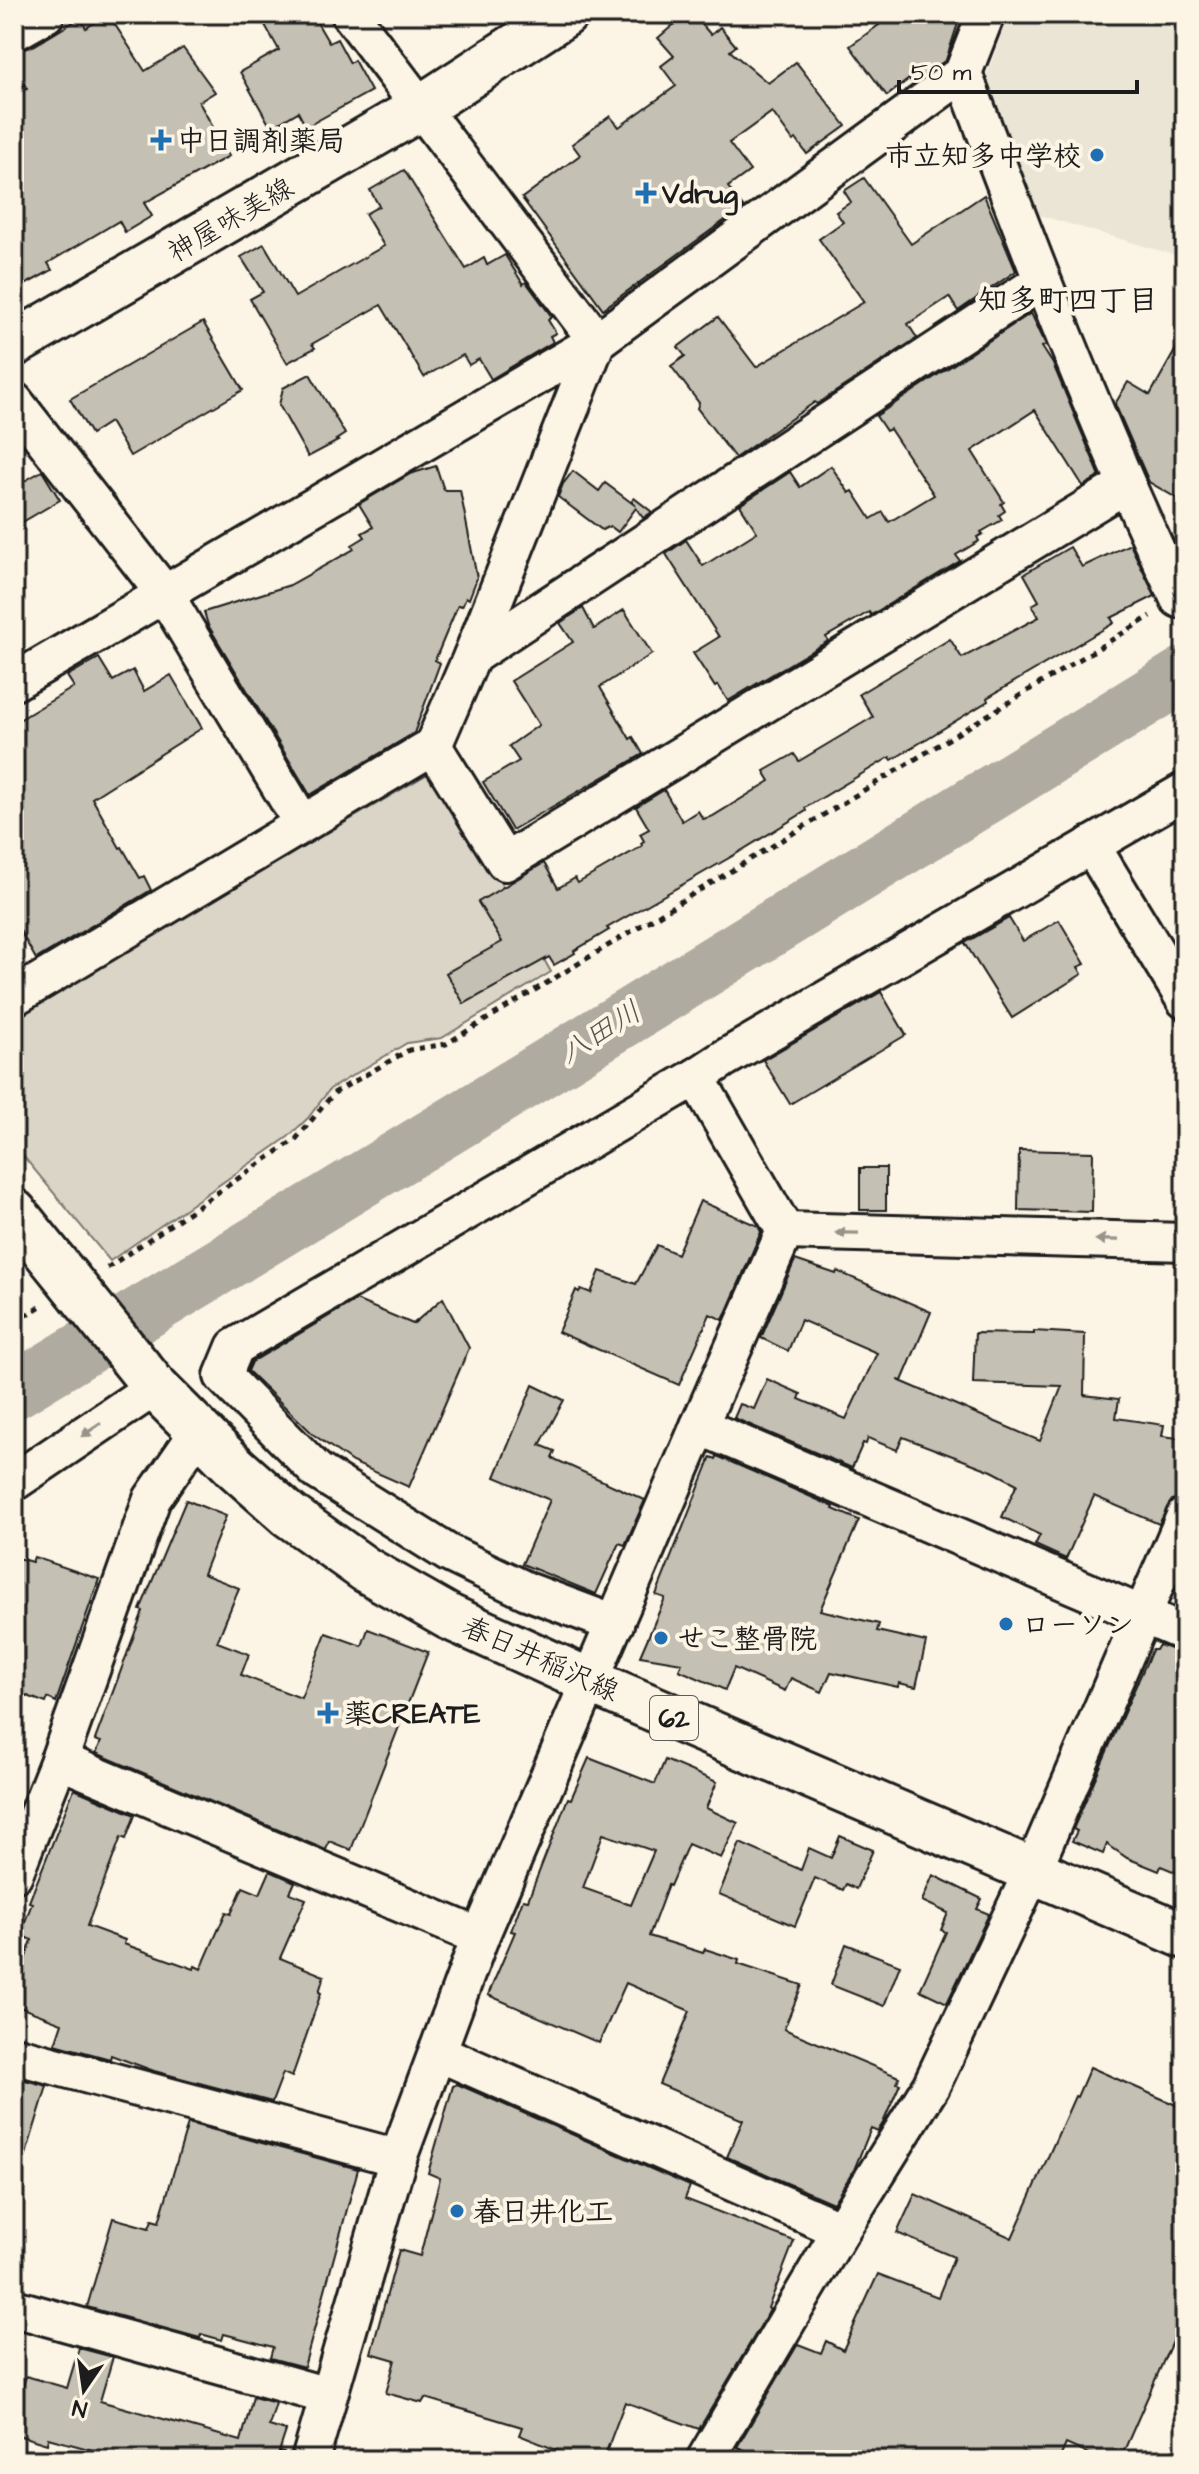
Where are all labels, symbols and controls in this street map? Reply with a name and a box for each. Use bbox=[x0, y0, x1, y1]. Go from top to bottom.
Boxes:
scale bar bbox=[899, 44, 1137, 94]
text: 50 m bbox=[911, 56, 972, 90]
place label: 中日調剤薬局 bbox=[177, 122, 345, 161]
marker: 中日調剤薬局 bbox=[152, 131, 170, 149]
place label: 市立知多中学校 bbox=[885, 137, 1081, 176]
marker: 市立知多中学校 bbox=[1088, 146, 1106, 164]
street label: 神屋味美線 bbox=[160, 168, 301, 272]
place label: Vdrug bbox=[661, 175, 739, 216]
marker: Vdrug bbox=[637, 184, 655, 202]
district label: 知多町四丁目 bbox=[978, 280, 1158, 322]
water label: 八田川 bbox=[551, 991, 650, 1075]
one-way arrow bbox=[834, 1227, 859, 1239]
one-way arrow bbox=[1094, 1233, 1119, 1246]
one-way arrow bbox=[80, 1422, 101, 1437]
place label: ローソン bbox=[1022, 1606, 1134, 1645]
street label: 春日井稲沢線 bbox=[456, 1607, 625, 1711]
marker: ローソン bbox=[997, 1615, 1015, 1633]
place label: せこ整骨院 bbox=[677, 1620, 817, 1659]
marker: せこ整骨院 bbox=[652, 1629, 670, 1647]
place label: 薬CREATE bbox=[344, 1695, 481, 1734]
road number: 62 bbox=[650, 1696, 698, 1740]
marker: 薬CREATE bbox=[319, 1704, 337, 1722]
place label: 春日井化工 bbox=[473, 2193, 613, 2232]
marker: 春日井化工 bbox=[448, 2202, 466, 2220]
north arrow bbox=[44, 2350, 124, 2430]
text: N bbox=[69, 2391, 90, 2425]

